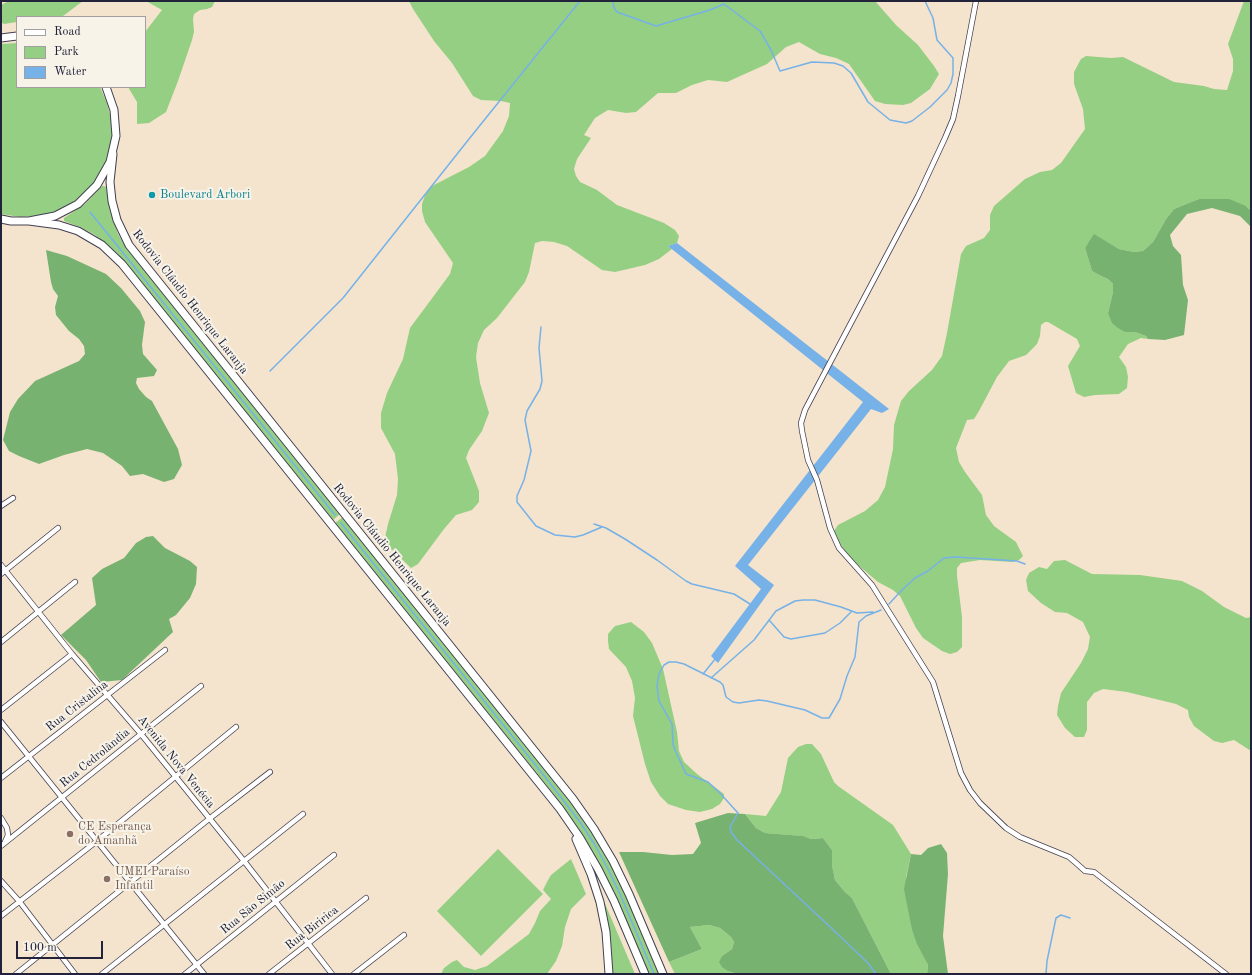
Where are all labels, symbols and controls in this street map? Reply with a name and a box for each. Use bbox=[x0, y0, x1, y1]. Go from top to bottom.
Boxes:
legend bbox=[16, 16, 146, 88]
text: Road bbox=[54, 26, 81, 38]
text: Park bbox=[54, 46, 79, 58]
text: Water bbox=[54, 66, 86, 78]
place label: Boulevard Arbori bbox=[160, 188, 250, 202]
marker: Boulevard Arbori bbox=[147, 190, 157, 200]
street label: Rodovia Cláudio Henrique Laranja bbox=[129, 227, 251, 377]
street label: Rodovia Cláudio Henrique Laranja bbox=[330, 481, 454, 629]
street label: Rua Cristalina bbox=[43, 677, 111, 735]
street label: Avenida Nova Venécia bbox=[134, 713, 218, 811]
street label: Rua Cedrolândia bbox=[57, 725, 133, 791]
place label: CE Esperança do Amanhã bbox=[78, 820, 151, 848]
marker: CE Esperança do Amanhã bbox=[65, 829, 75, 839]
place label: UMEI Paraíso Infantil bbox=[115, 865, 190, 893]
marker: UMEI Paraíso Infantil bbox=[102, 874, 112, 884]
street label: Rua São Simão bbox=[218, 877, 288, 937]
street label: Rua Biririca bbox=[283, 903, 341, 953]
scale bar bbox=[18, 933, 105, 959]
text: 100 m bbox=[23, 942, 57, 954]

